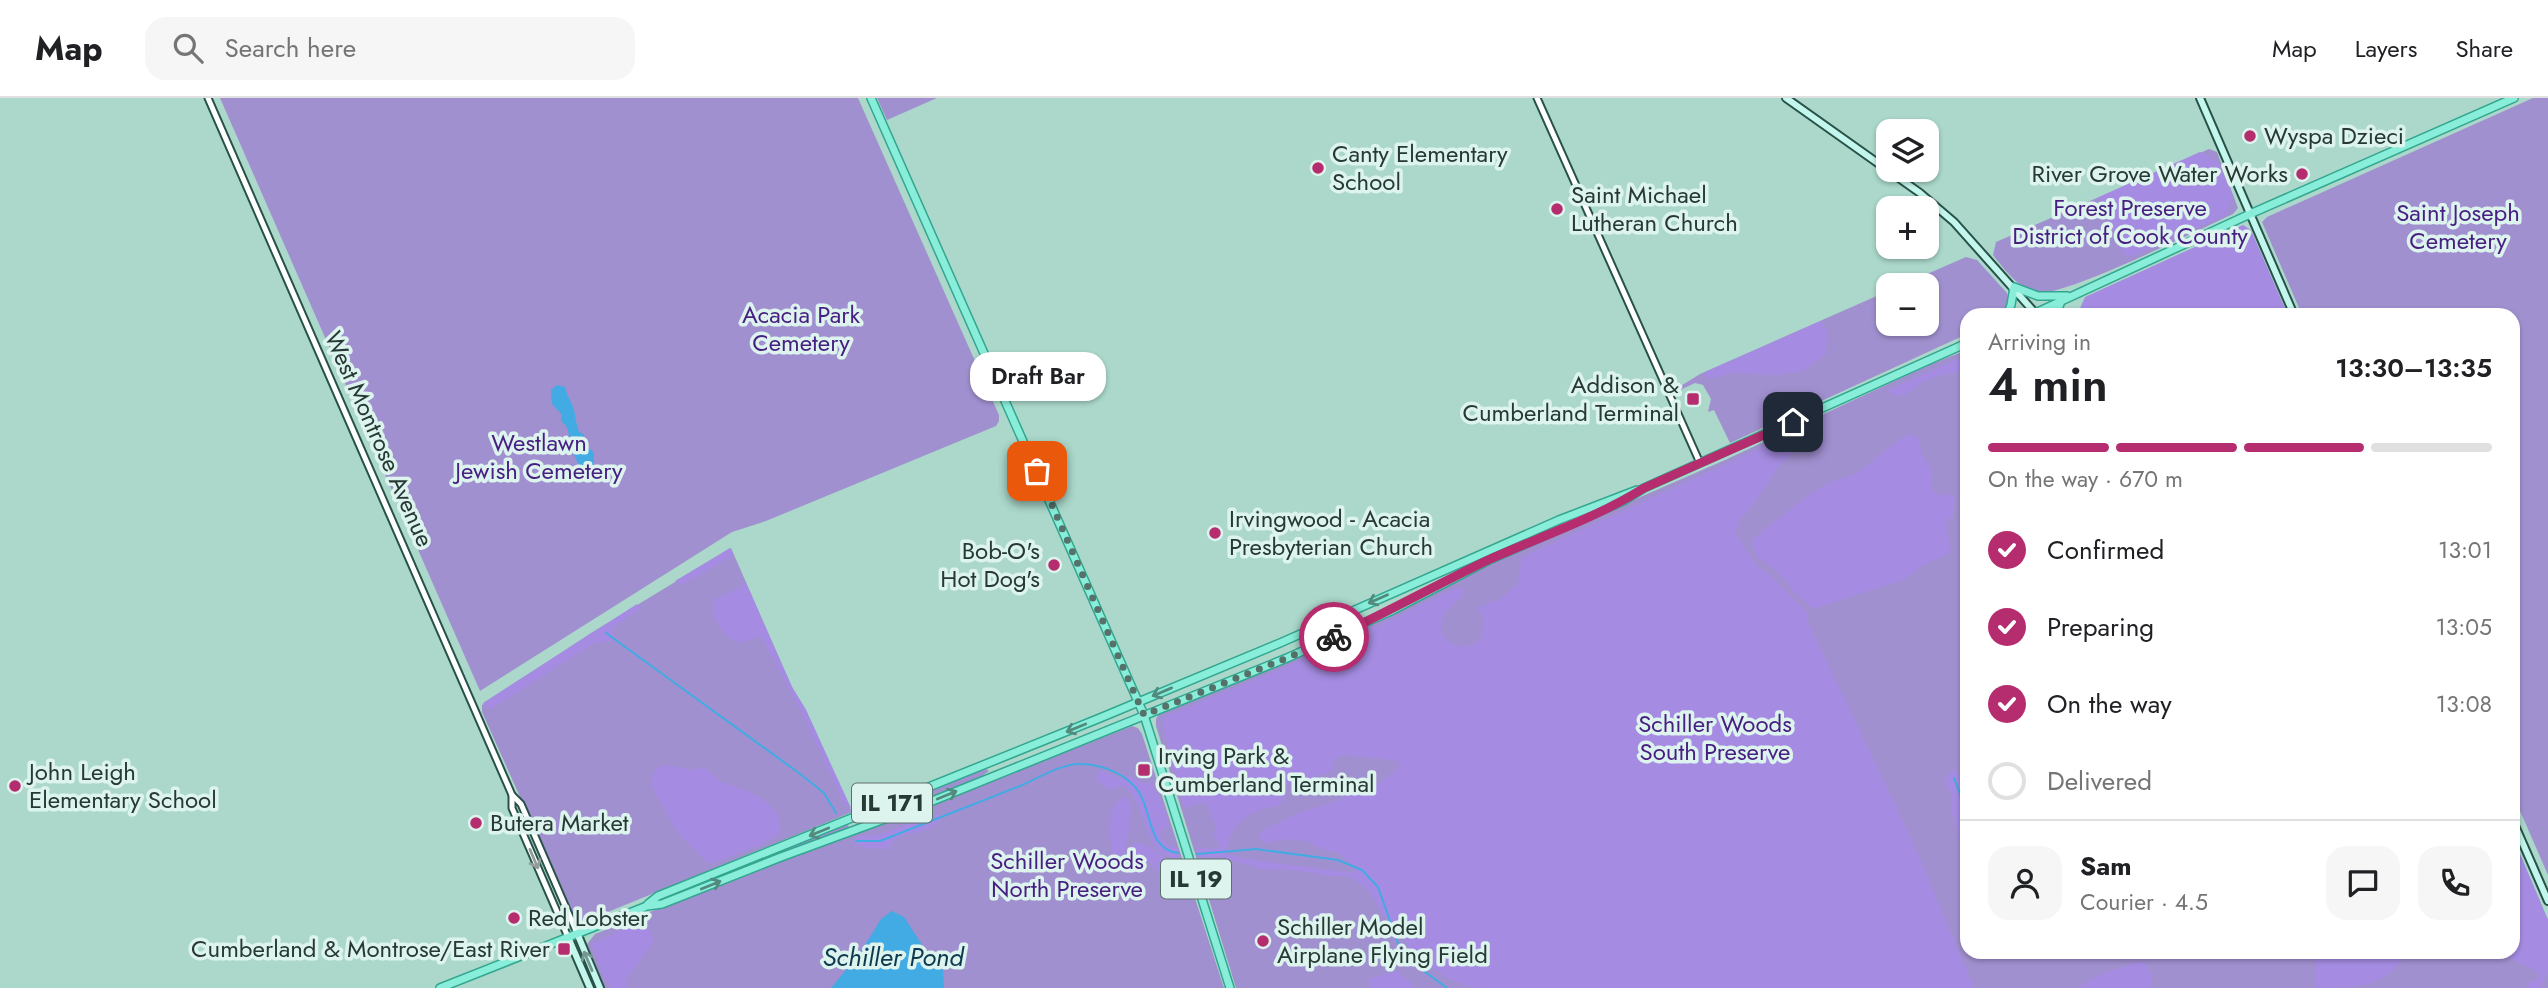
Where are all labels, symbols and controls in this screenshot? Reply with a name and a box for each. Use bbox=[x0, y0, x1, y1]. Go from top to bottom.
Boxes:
search box bbox=[145, 17, 635, 80]
text: Map bbox=[35, 25, 103, 72]
icon: search bbox=[169, 29, 207, 67]
text: Search here bbox=[225, 29, 356, 67]
text: Map bbox=[2272, 31, 2317, 66]
text: Layers bbox=[2355, 31, 2417, 66]
text: Share bbox=[2455, 31, 2513, 66]
place label: Wyspa Dzieci bbox=[2264, 118, 2404, 153]
map controls bbox=[1876, 119, 1939, 336]
button: layers bbox=[1876, 119, 1939, 182]
marker: Wyspa Dzieci bbox=[2242, 128, 2258, 144]
place label: Canty Elementary School bbox=[1332, 136, 1508, 199]
place label: River Grove Water Works bbox=[2031, 156, 2288, 191]
marker: Canty Elementary School bbox=[1310, 160, 1326, 176]
marker: River Grove Water Works bbox=[2294, 166, 2310, 182]
place label: Saint Michael Lutheran Church bbox=[1571, 177, 1738, 240]
park label: Forest Preserve District of Cook County bbox=[2012, 190, 2248, 253]
park label: Saint Joseph Cemetery bbox=[2396, 195, 2520, 258]
button: + bbox=[1876, 196, 1939, 259]
marker: Saint Michael Lutheran Church bbox=[1549, 201, 1565, 217]
button: − bbox=[1876, 273, 1939, 336]
park label: Acacia Park Cemetery bbox=[742, 297, 860, 360]
street label: West Montrose Avenue bbox=[316, 325, 443, 552]
text: Arriving in bbox=[1988, 325, 2091, 359]
text: 13:30–13:35 bbox=[2335, 349, 2492, 387]
callout: Draft Bar bbox=[969, 352, 1105, 401]
text: 4 min bbox=[1988, 352, 2108, 418]
text: Draft Bar bbox=[991, 359, 1085, 393]
place label: Addison & Cumberland Terminal bbox=[1462, 367, 1679, 430]
marker: Addison & Cumberland Terminal bbox=[1685, 391, 1701, 407]
pin bbox=[1763, 392, 1823, 452]
icon: home bbox=[1774, 403, 1812, 441]
park label: Westlawn Jewish Cemetery bbox=[452, 425, 623, 488]
pin bbox=[1007, 441, 1067, 501]
icon: bag bbox=[1018, 452, 1056, 490]
text: On the way · 670 m bbox=[1988, 462, 2183, 496]
place label: Irvingwood - Acacia Presbyterian Church bbox=[1229, 501, 1433, 564]
marker: Irvingwood - Acacia Presbyterian Church bbox=[1207, 525, 1223, 541]
icon: check bbox=[1988, 531, 2026, 569]
text: Confirmed bbox=[2047, 531, 2164, 569]
place label: Bob-O's Hot Dog's bbox=[940, 533, 1040, 596]
text: 13:01 bbox=[2438, 533, 2492, 567]
marker: Bob-O's Hot Dog's bbox=[1046, 557, 1062, 573]
one-way arrow bbox=[1368, 593, 1389, 606]
courier bbox=[1299, 602, 1369, 672]
icon: check bbox=[1988, 608, 2026, 646]
text: Preparing bbox=[2047, 608, 2154, 646]
text: 13:05 bbox=[2435, 610, 2492, 644]
icon: bike bbox=[1315, 618, 1353, 656]
icon: check bbox=[1988, 685, 2026, 723]
text: On the way bbox=[2047, 685, 2172, 723]
one-way arrow bbox=[1151, 687, 1173, 700]
text: 13:08 bbox=[2436, 687, 2492, 721]
park label: Schiller Woods South Preserve bbox=[1638, 706, 1792, 769]
one-way arrow bbox=[1065, 723, 1087, 736]
place label: Irving Park & Cumberland Terminal bbox=[1158, 738, 1375, 801]
place label: John Leigh Elementary School bbox=[26, 754, 217, 817]
marker: Irving Park & Cumberland Terminal bbox=[1136, 762, 1152, 778]
text: Delivered bbox=[2047, 762, 2152, 800]
marker: John Leigh Elementary School bbox=[7, 778, 23, 794]
road number: IL 171 bbox=[852, 783, 932, 822]
one-way arrow bbox=[935, 788, 957, 801]
place label: Butera Market bbox=[490, 805, 629, 840]
marker: Butera Market bbox=[468, 815, 484, 831]
one-way arrow bbox=[809, 826, 830, 839]
park label: Schiller Woods North Preserve bbox=[990, 843, 1144, 906]
button: person bbox=[1988, 846, 2062, 920]
button: chat bbox=[2326, 846, 2400, 920]
button: phone bbox=[2418, 846, 2492, 920]
text: Sam bbox=[2080, 847, 2132, 885]
one-way arrow bbox=[529, 848, 542, 869]
road number: IL 19 bbox=[1161, 860, 1231, 898]
one-way arrow bbox=[700, 877, 721, 890]
text: Courier · 4.5 bbox=[2080, 885, 2208, 919]
place label: Red Lobster bbox=[528, 900, 649, 935]
place label: Schiller Model Airplane Flying Field bbox=[1277, 909, 1488, 972]
marker: Red Lobster bbox=[506, 910, 522, 926]
place label: Cumberland & Montrose/East River bbox=[191, 931, 551, 966]
marker: Schiller Model Airplane Flying Field bbox=[1255, 933, 1271, 949]
water label: Schiller Pond bbox=[822, 938, 965, 976]
marker: Cumberland & Montrose/East River bbox=[556, 941, 572, 957]
one-way arrow bbox=[581, 950, 594, 972]

